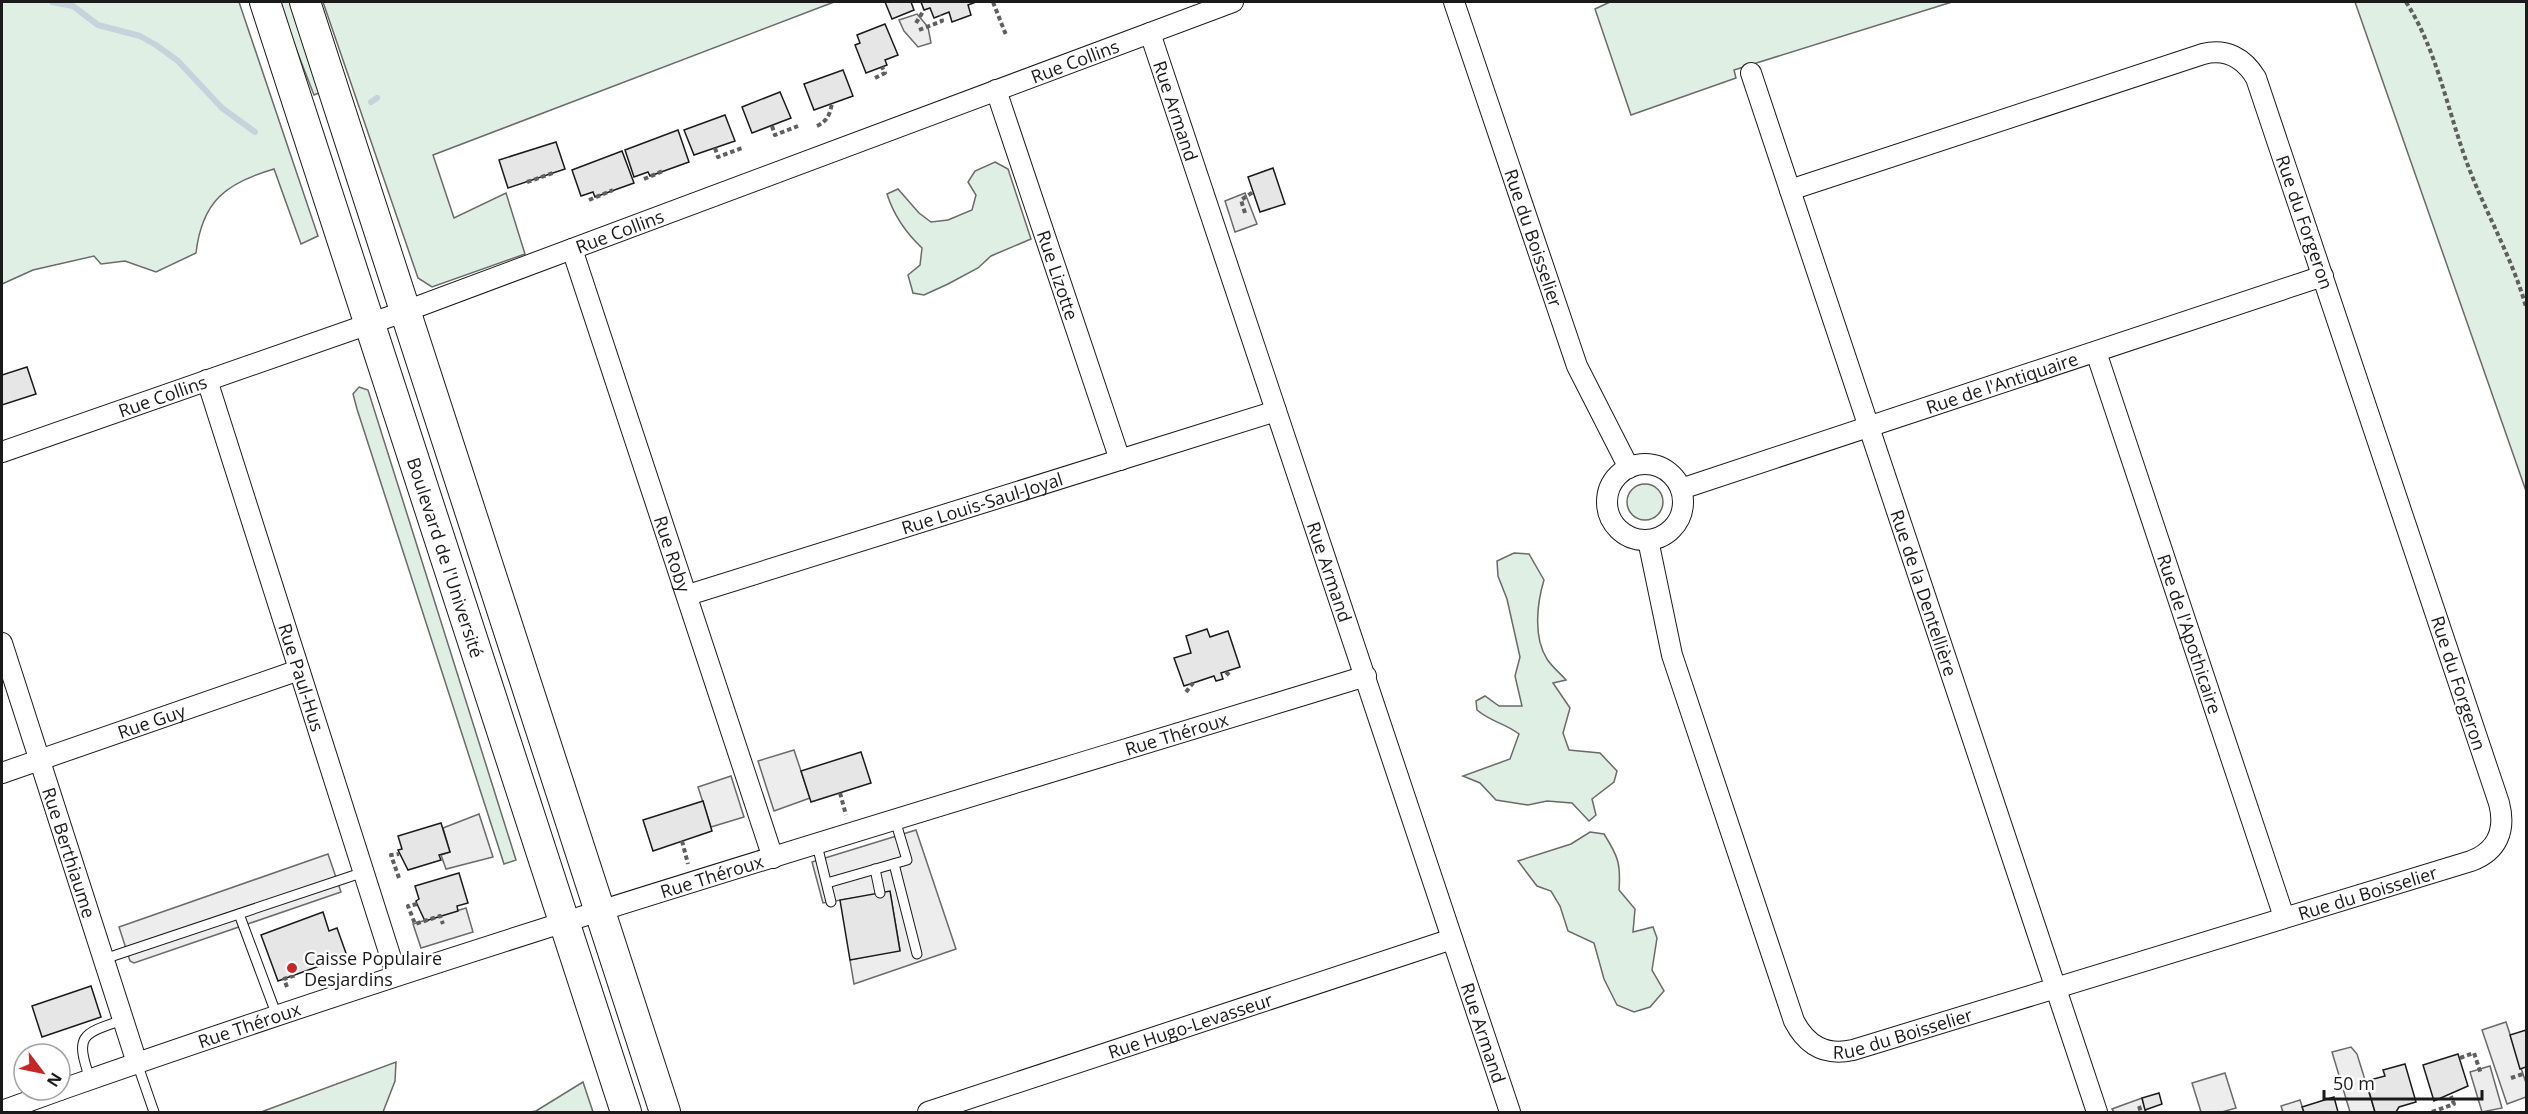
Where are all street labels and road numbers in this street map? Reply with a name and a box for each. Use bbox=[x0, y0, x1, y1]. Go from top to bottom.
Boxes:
street label: Rue Collins bbox=[1027, 34, 1122, 88]
street label: Rue Armand bbox=[1148, 57, 1204, 164]
street label: Rue du Forgeron bbox=[2271, 152, 2339, 292]
street label: Rue du Boisselier bbox=[1499, 166, 1568, 311]
street label: Rue Collins bbox=[572, 204, 667, 259]
street label: Rue Lizotte bbox=[1032, 227, 1084, 323]
street label: Rue de l'Antiquaire bbox=[1923, 346, 2081, 419]
street label: Rue Collins bbox=[115, 369, 210, 423]
street label: Boulevard de l'Université bbox=[402, 454, 489, 661]
street label: Rue Louis-Saul-Joyal bbox=[898, 467, 1066, 540]
street label: Rue de la Dentellière bbox=[1885, 507, 1963, 679]
street label: Rue Roby bbox=[649, 513, 697, 596]
street label: Rue Armand bbox=[1302, 518, 1358, 625]
street label: Rue de l'Apothicaire bbox=[2152, 551, 2228, 717]
street label: Rue du Forgeron bbox=[2426, 613, 2492, 753]
street label: Rue Paul-Hus bbox=[273, 620, 330, 734]
street label: Rue Guy bbox=[114, 698, 189, 744]
street label: Rue Théroux bbox=[1122, 707, 1232, 761]
street label: Rue Berthiaume bbox=[37, 784, 102, 921]
street label: Rue Théroux bbox=[657, 849, 767, 903]
street label: Rue du Boisselier bbox=[2295, 860, 2441, 925]
street label: Rue Armand bbox=[1456, 979, 1511, 1086]
street label: Rue Hugo-Levasseur bbox=[1105, 987, 1276, 1064]
street label: Rue Théroux bbox=[195, 996, 304, 1053]
street label: Rue du Boisselier bbox=[1833, 1002, 1976, 1064]

